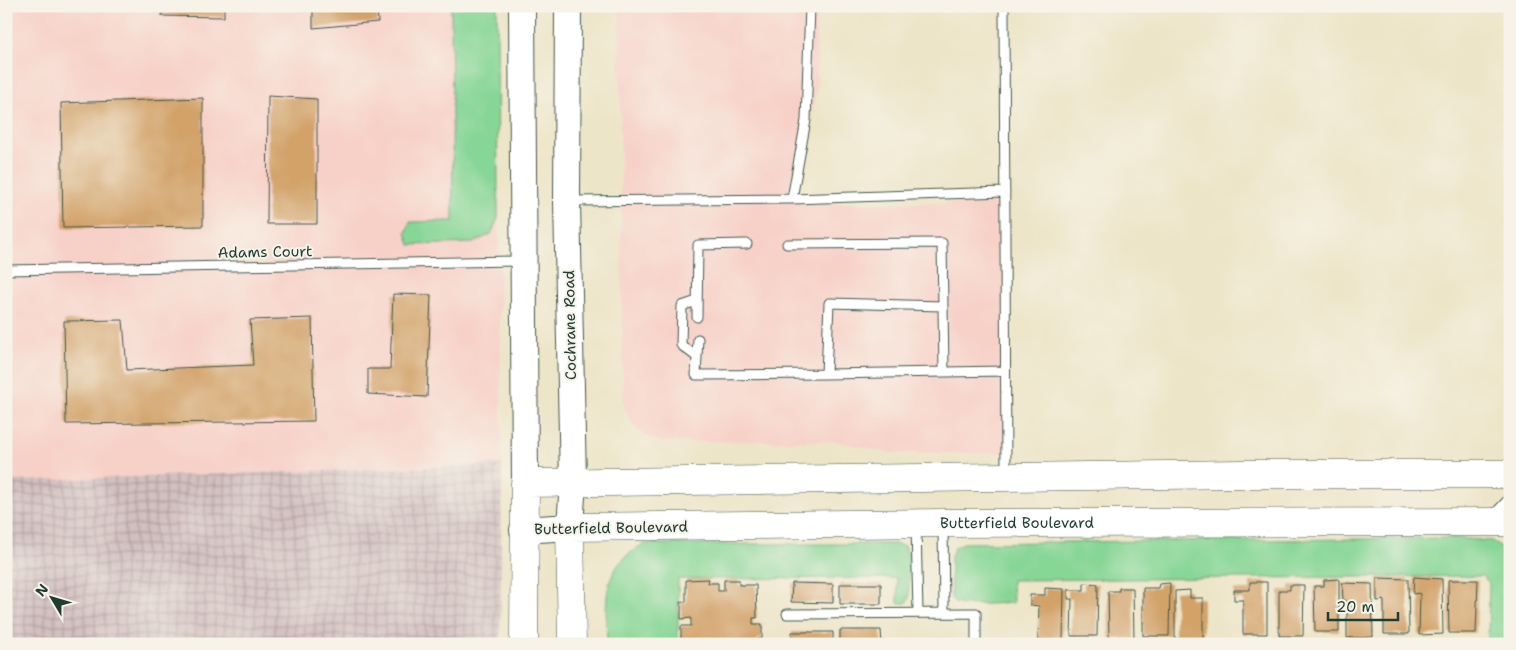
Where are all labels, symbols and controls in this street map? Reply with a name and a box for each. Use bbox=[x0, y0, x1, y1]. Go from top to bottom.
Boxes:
street label: Adams Court bbox=[217, 241, 313, 263]
street label: Cochrane Road bbox=[559, 269, 581, 380]
street label: Butterfield Boulevard bbox=[940, 513, 1094, 533]
street label: Butterfield Boulevard bbox=[534, 517, 689, 539]
north arrow bbox=[28, 572, 78, 622]
text: N bbox=[31, 580, 52, 600]
scale bar bbox=[1328, 590, 1398, 622]
text: 20 m bbox=[1336, 597, 1375, 617]

